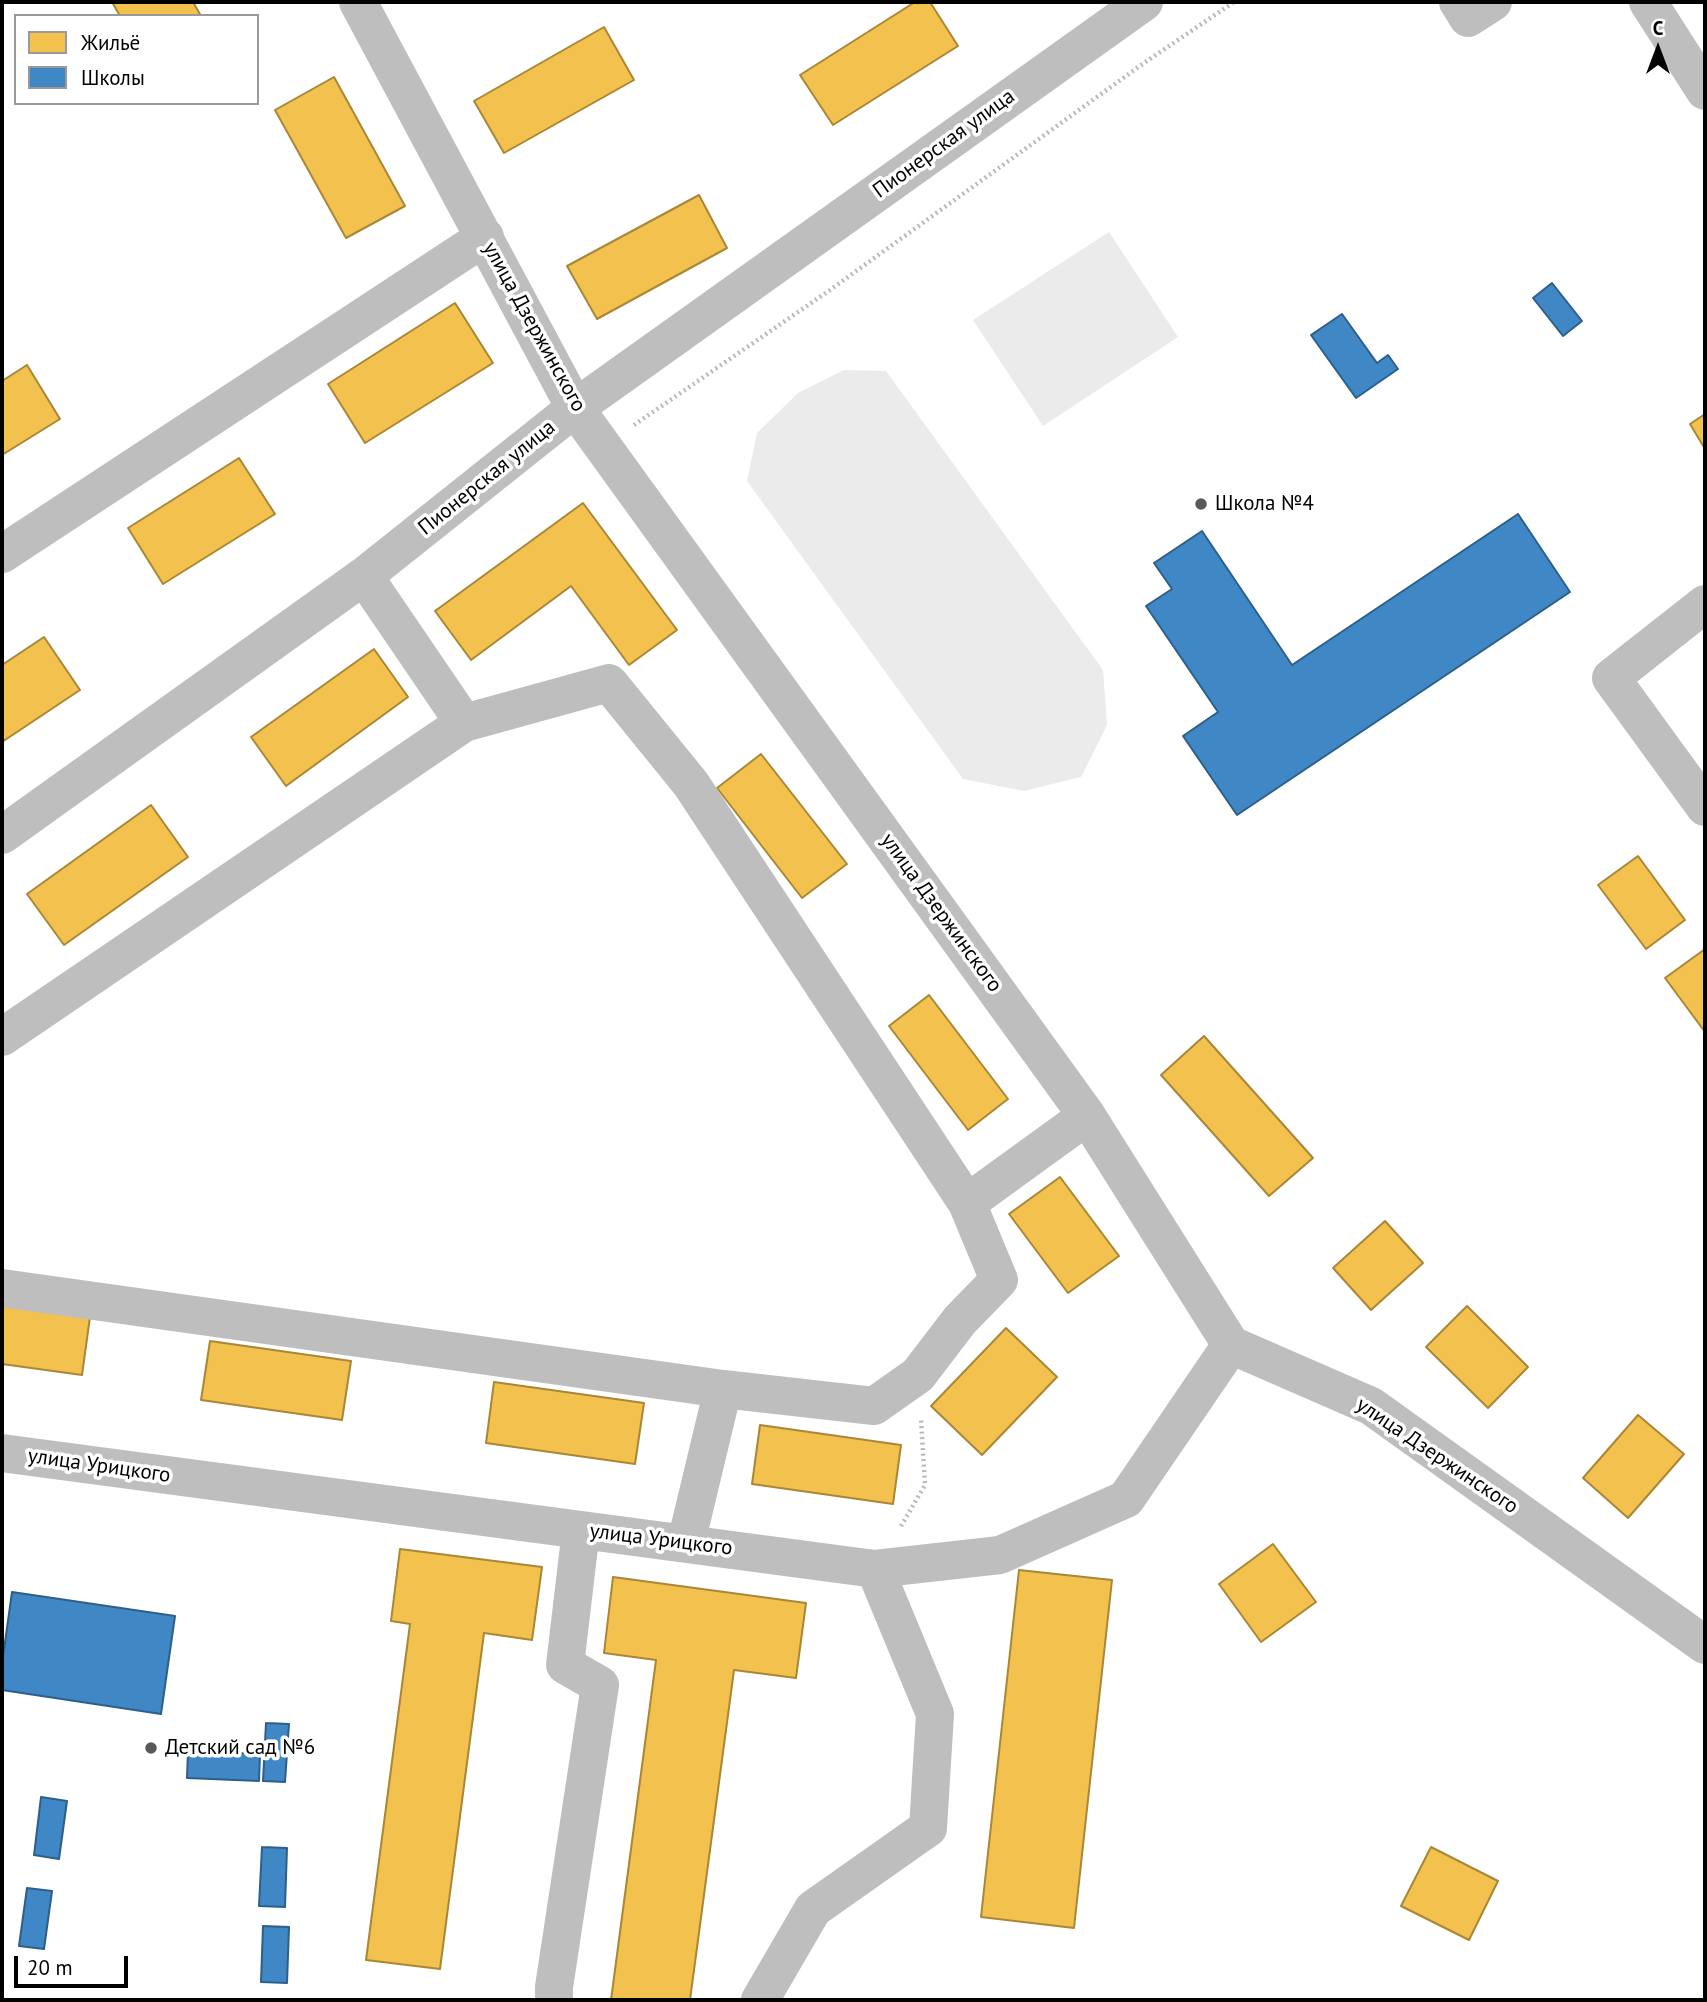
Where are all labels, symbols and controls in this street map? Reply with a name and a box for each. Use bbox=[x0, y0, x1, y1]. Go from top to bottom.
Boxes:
legend bbox=[14, 14, 259, 105]
north arrow bbox=[1623, 14, 1693, 84]
text: С bbox=[1653, 16, 1663, 40]
text: Жильё bbox=[81, 29, 140, 56]
text: Школы bbox=[81, 64, 145, 91]
street label: Пионерская улица bbox=[868, 84, 1020, 204]
street label: улица Дзержинского bbox=[477, 238, 591, 416]
street label: Пионерская улица bbox=[413, 415, 561, 541]
place label: Школа №4 bbox=[1215, 491, 1314, 517]
marker: Школа №4 bbox=[1193, 496, 1209, 512]
street label: улица Дзержинского bbox=[875, 829, 1007, 997]
street label: улица Дзержинского bbox=[1351, 1392, 1523, 1520]
street label: улица Урицкого bbox=[26, 1444, 172, 1488]
street label: улица Урицкого bbox=[588, 1519, 734, 1561]
place label: Детский сад №6 bbox=[165, 1735, 315, 1761]
marker: Детский сад №6 bbox=[143, 1740, 159, 1756]
scale bar bbox=[18, 1942, 131, 1986]
text: 20 m bbox=[27, 1954, 73, 1981]

